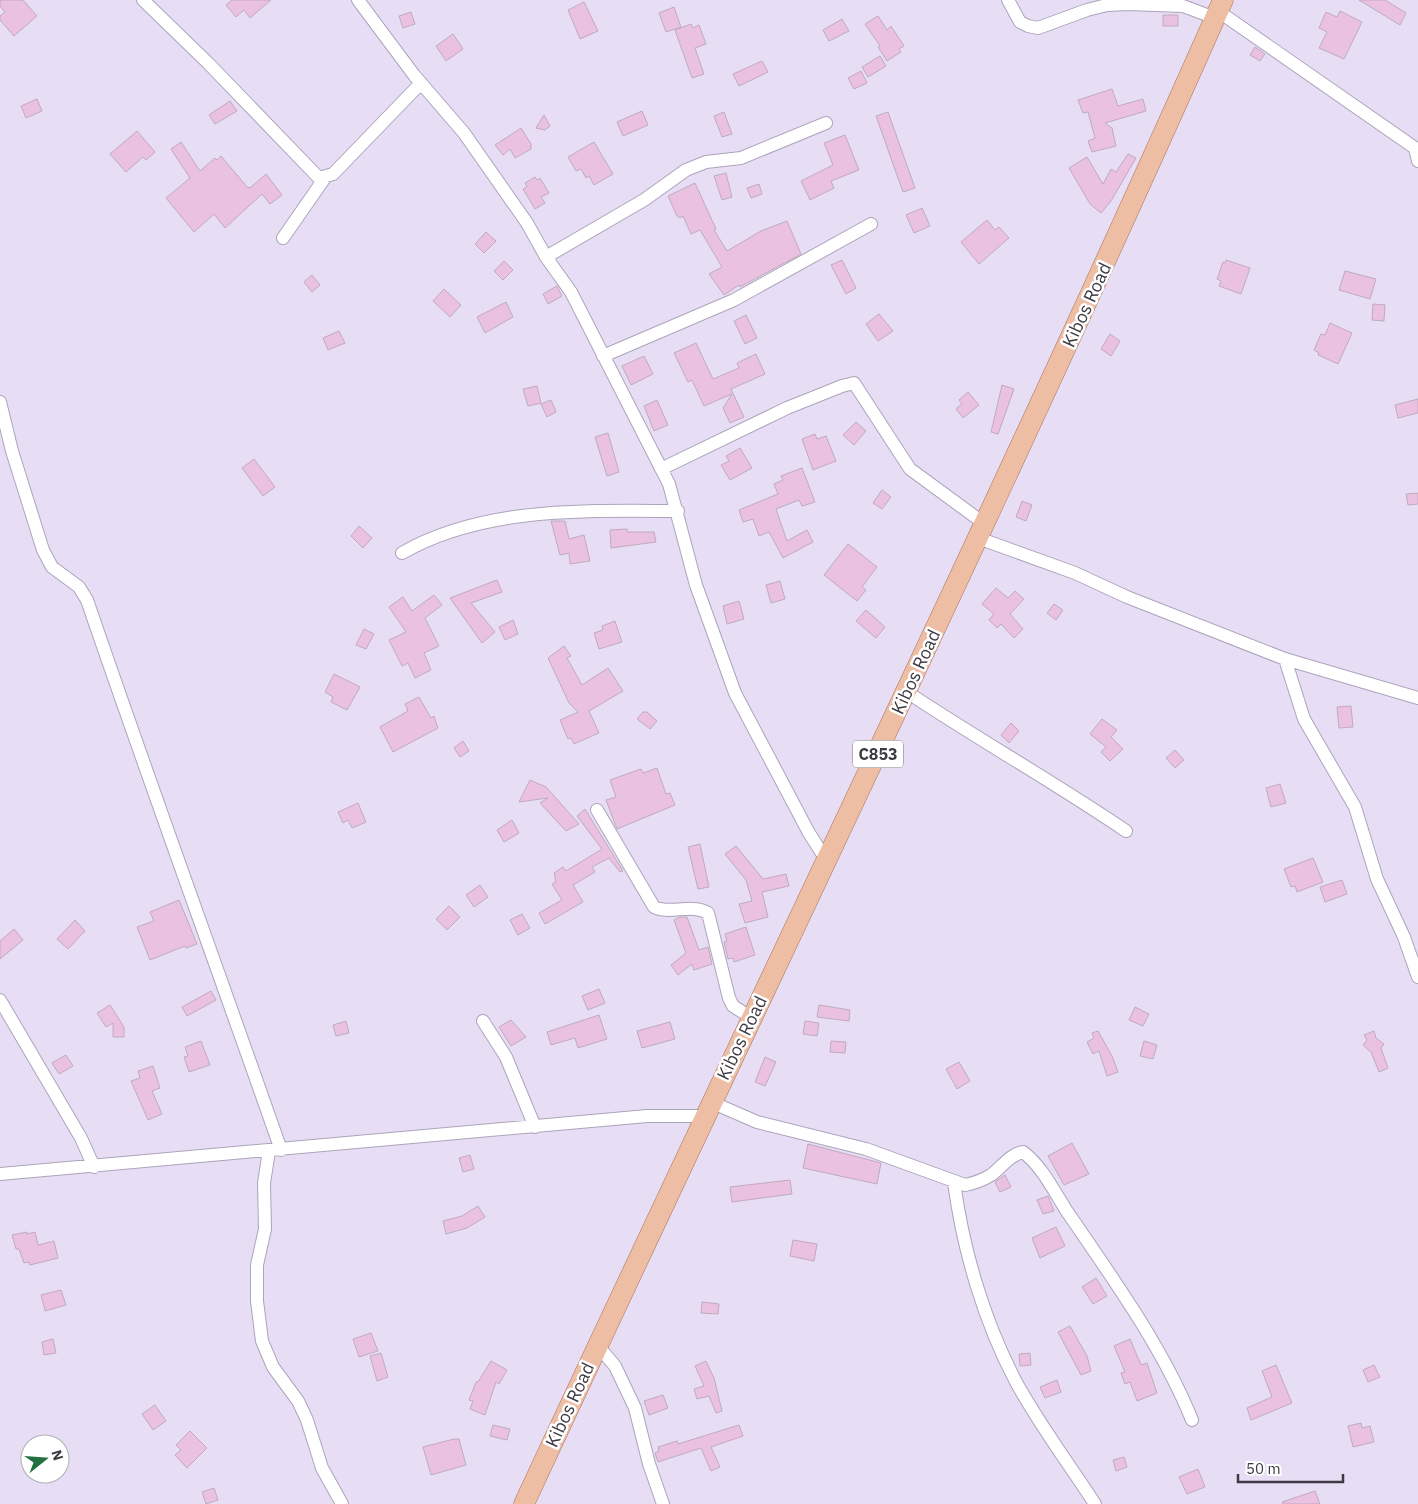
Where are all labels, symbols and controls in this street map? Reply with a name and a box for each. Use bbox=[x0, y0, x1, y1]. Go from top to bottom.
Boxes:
street label: Kibos Road bbox=[1057, 259, 1116, 351]
street label: Kibos Road bbox=[886, 626, 945, 718]
road number: C853 bbox=[853, 741, 903, 768]
street label: Kibos Road bbox=[711, 992, 772, 1084]
street label: Kibos Road bbox=[540, 1359, 599, 1451]
north arrow bbox=[20, 1434, 70, 1484]
text: N bbox=[47, 1448, 68, 1463]
scale bar bbox=[1238, 1452, 1343, 1484]
text: 50 m bbox=[1246, 1459, 1281, 1478]

